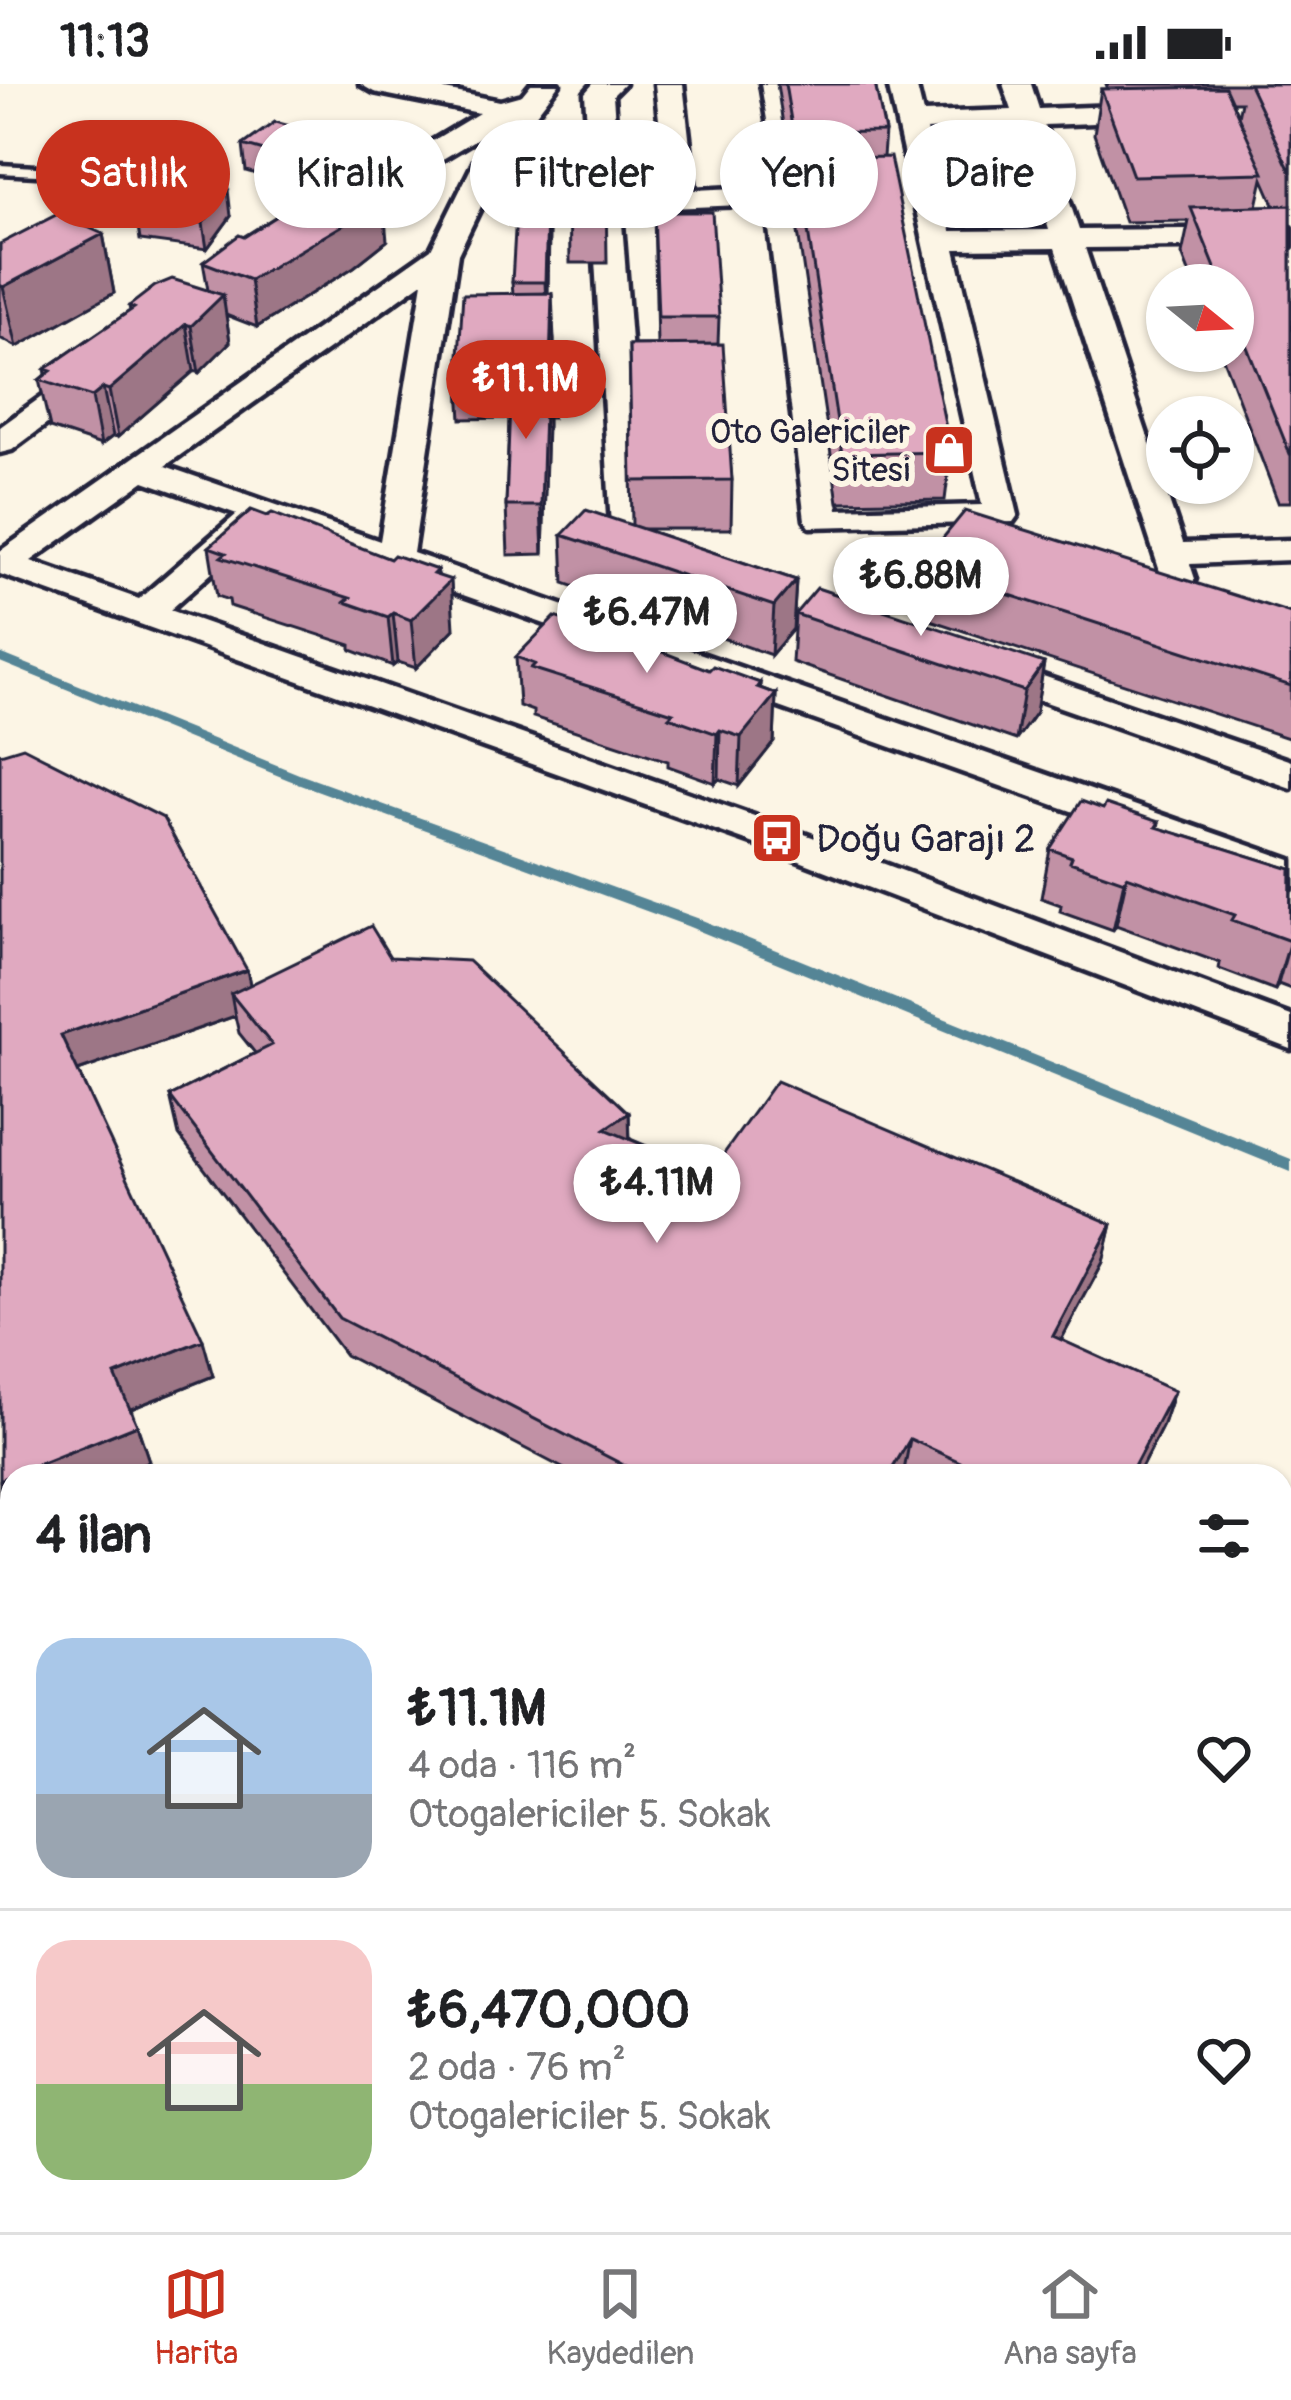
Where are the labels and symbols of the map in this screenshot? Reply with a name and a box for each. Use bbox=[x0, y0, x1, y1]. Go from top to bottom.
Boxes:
north arrow bbox=[1146, 264, 1254, 372]
pin: ₺11.1M bbox=[428, 340, 624, 442]
place label: Oto Galericiler Sitesi bbox=[710, 412, 910, 491]
shop icon: Oto Galericiler Sitesi bbox=[921, 422, 977, 478]
pin: ₺6.88M bbox=[823, 537, 1019, 639]
pin: ₺6.47M bbox=[549, 574, 745, 676]
bus stop icon: Doğu Garajı 2 bbox=[749, 810, 805, 866]
place label: Doğu Garajı 2 bbox=[816, 815, 1036, 864]
pin: ₺4.11M bbox=[559, 1144, 755, 1246]

